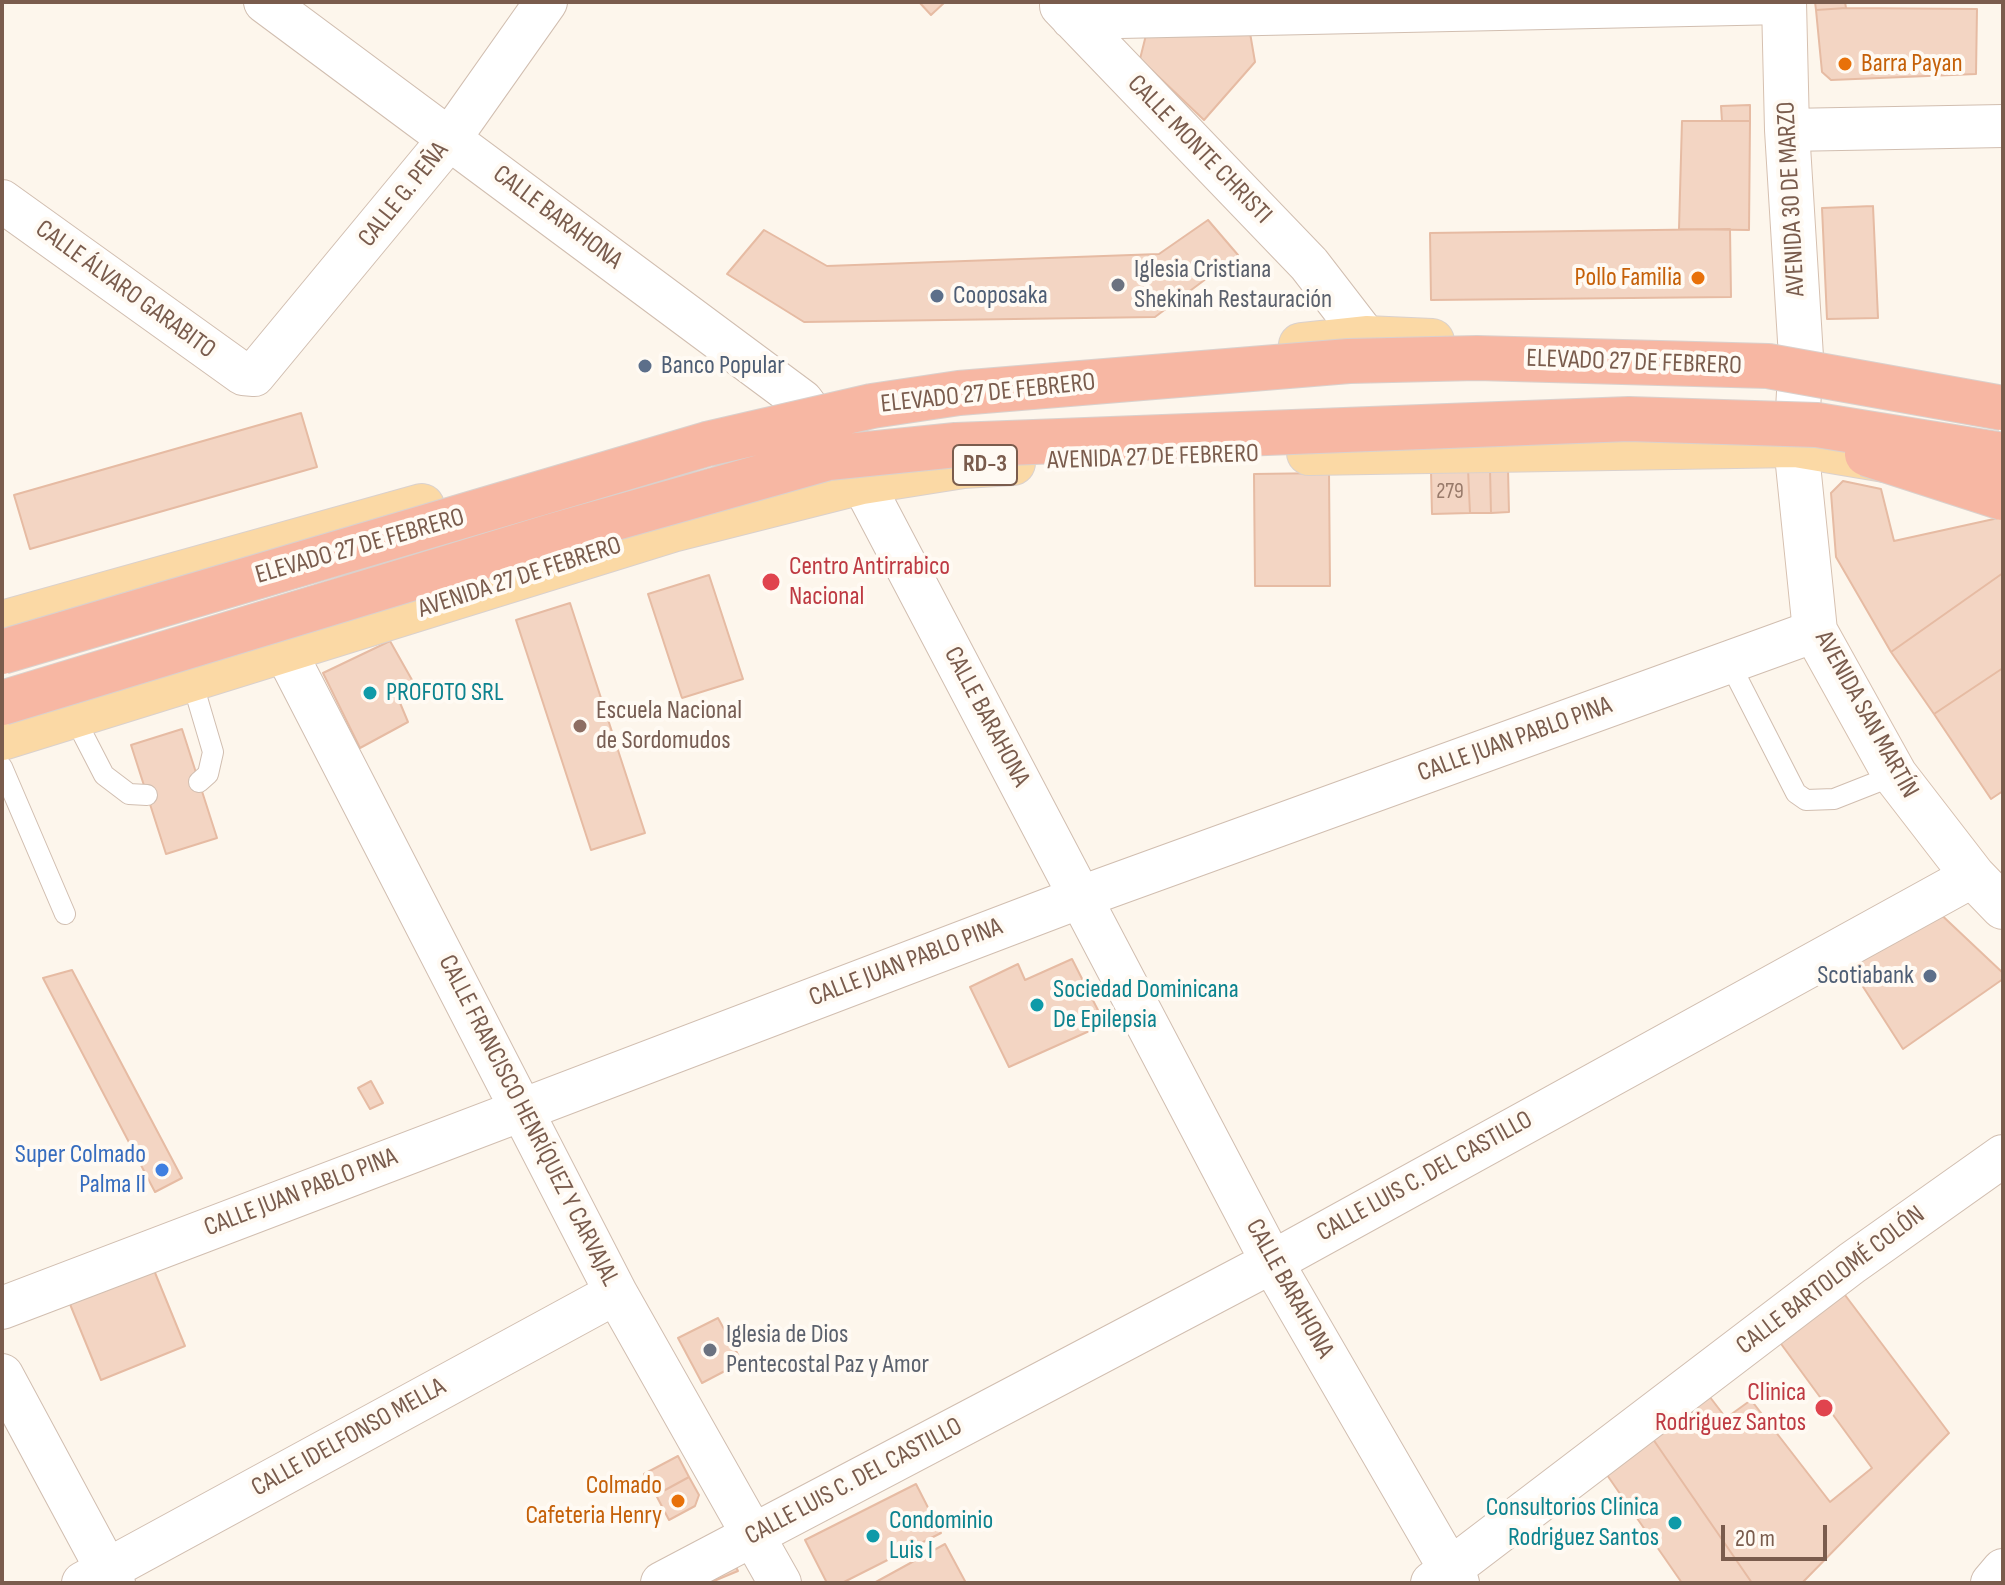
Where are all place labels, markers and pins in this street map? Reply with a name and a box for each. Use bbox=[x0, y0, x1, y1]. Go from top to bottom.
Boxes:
place label: Barra Payan bbox=[1861, 48, 1963, 80]
marker: Barra Payan bbox=[1836, 55, 1854, 73]
place label: Iglesia Cristiana Shekinah Restauración bbox=[1134, 254, 1332, 316]
place label: Pollo Familia bbox=[1574, 262, 1682, 294]
marker: Pollo Familia bbox=[1689, 269, 1707, 287]
marker: Iglesia Cristiana Shekinah Restauración bbox=[1109, 276, 1127, 294]
place label: Cooposaka bbox=[953, 280, 1048, 312]
marker: Cooposaka bbox=[928, 287, 946, 305]
place label: Banco Popular bbox=[661, 350, 785, 382]
marker: Banco Popular bbox=[636, 357, 654, 375]
place label: Centro Antirrabico Nacional bbox=[789, 551, 950, 612]
marker: Centro Antirrabico Nacional bbox=[760, 571, 782, 593]
place label: PROFOTO SRL bbox=[386, 677, 504, 709]
marker: PROFOTO SRL bbox=[361, 684, 379, 702]
place label: Escuela Nacional de Sordomudos bbox=[596, 695, 742, 756]
marker: Escuela Nacional de Sordomudos bbox=[571, 717, 589, 735]
place label: Scotiabank bbox=[1817, 960, 1914, 992]
marker: Scotiabank bbox=[1921, 967, 1939, 985]
place label: Sociedad Dominicana De Epilepsia bbox=[1053, 974, 1239, 1036]
marker: Sociedad Dominicana De Epilepsia bbox=[1028, 996, 1046, 1014]
place label: Super Colmado Palma II bbox=[15, 1139, 146, 1200]
marker: Super Colmado Palma II bbox=[153, 1161, 171, 1179]
place label: Iglesia de Dios Pentecostal Paz y Amor bbox=[726, 1319, 929, 1380]
marker: Iglesia de Dios Pentecostal Paz y Amor bbox=[701, 1341, 719, 1359]
place label: Clinica Rodriguez Santos bbox=[1655, 1377, 1806, 1438]
marker: Clinica Rodriguez Santos bbox=[1813, 1397, 1835, 1419]
place label: Colmado Cafeteria Henry bbox=[525, 1470, 662, 1532]
marker: Colmado Cafeteria Henry bbox=[669, 1492, 687, 1510]
place label: Consultorios Clinica Rodriguez Santos bbox=[1486, 1492, 1659, 1554]
place label: Condominio Luis I bbox=[889, 1505, 993, 1566]
marker: Consultorios Clinica Rodriguez Santos bbox=[1666, 1514, 1684, 1532]
marker: Condominio Luis I bbox=[864, 1527, 882, 1545]

